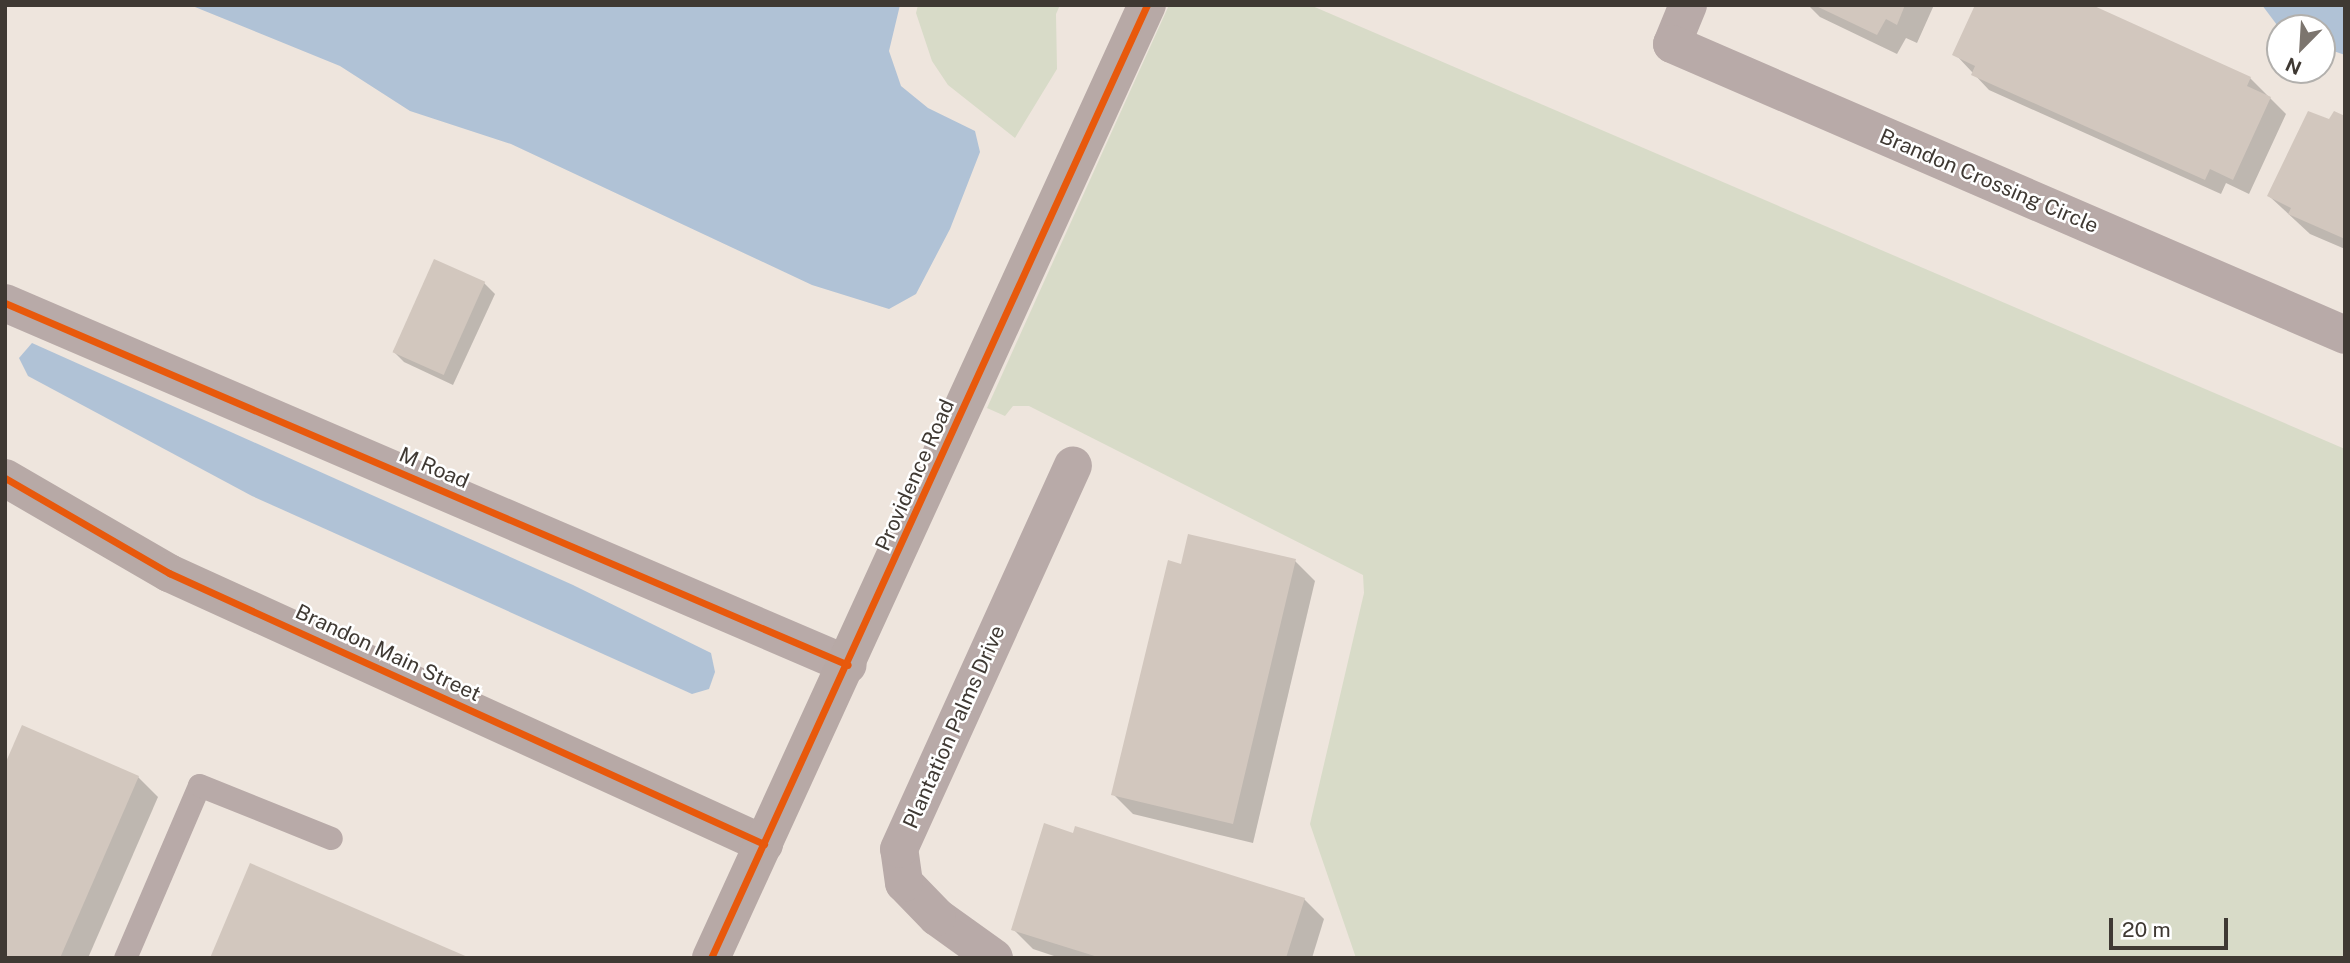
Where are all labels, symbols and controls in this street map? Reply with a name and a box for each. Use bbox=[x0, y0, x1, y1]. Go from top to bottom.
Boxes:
north arrow bbox=[2266, 14, 2336, 84]
text: N bbox=[2282, 53, 2305, 79]
street label: Brandon Crossing Circle bbox=[1876, 123, 2102, 239]
street label: Providence Road bbox=[870, 395, 960, 555]
street label: M Road bbox=[395, 442, 473, 494]
street label: Brandon Main Street bbox=[291, 599, 485, 707]
street label: Plantation Palms Drive bbox=[898, 622, 1010, 832]
scale bar bbox=[2112, 904, 2231, 948]
text: 20 m bbox=[2122, 917, 2171, 942]

